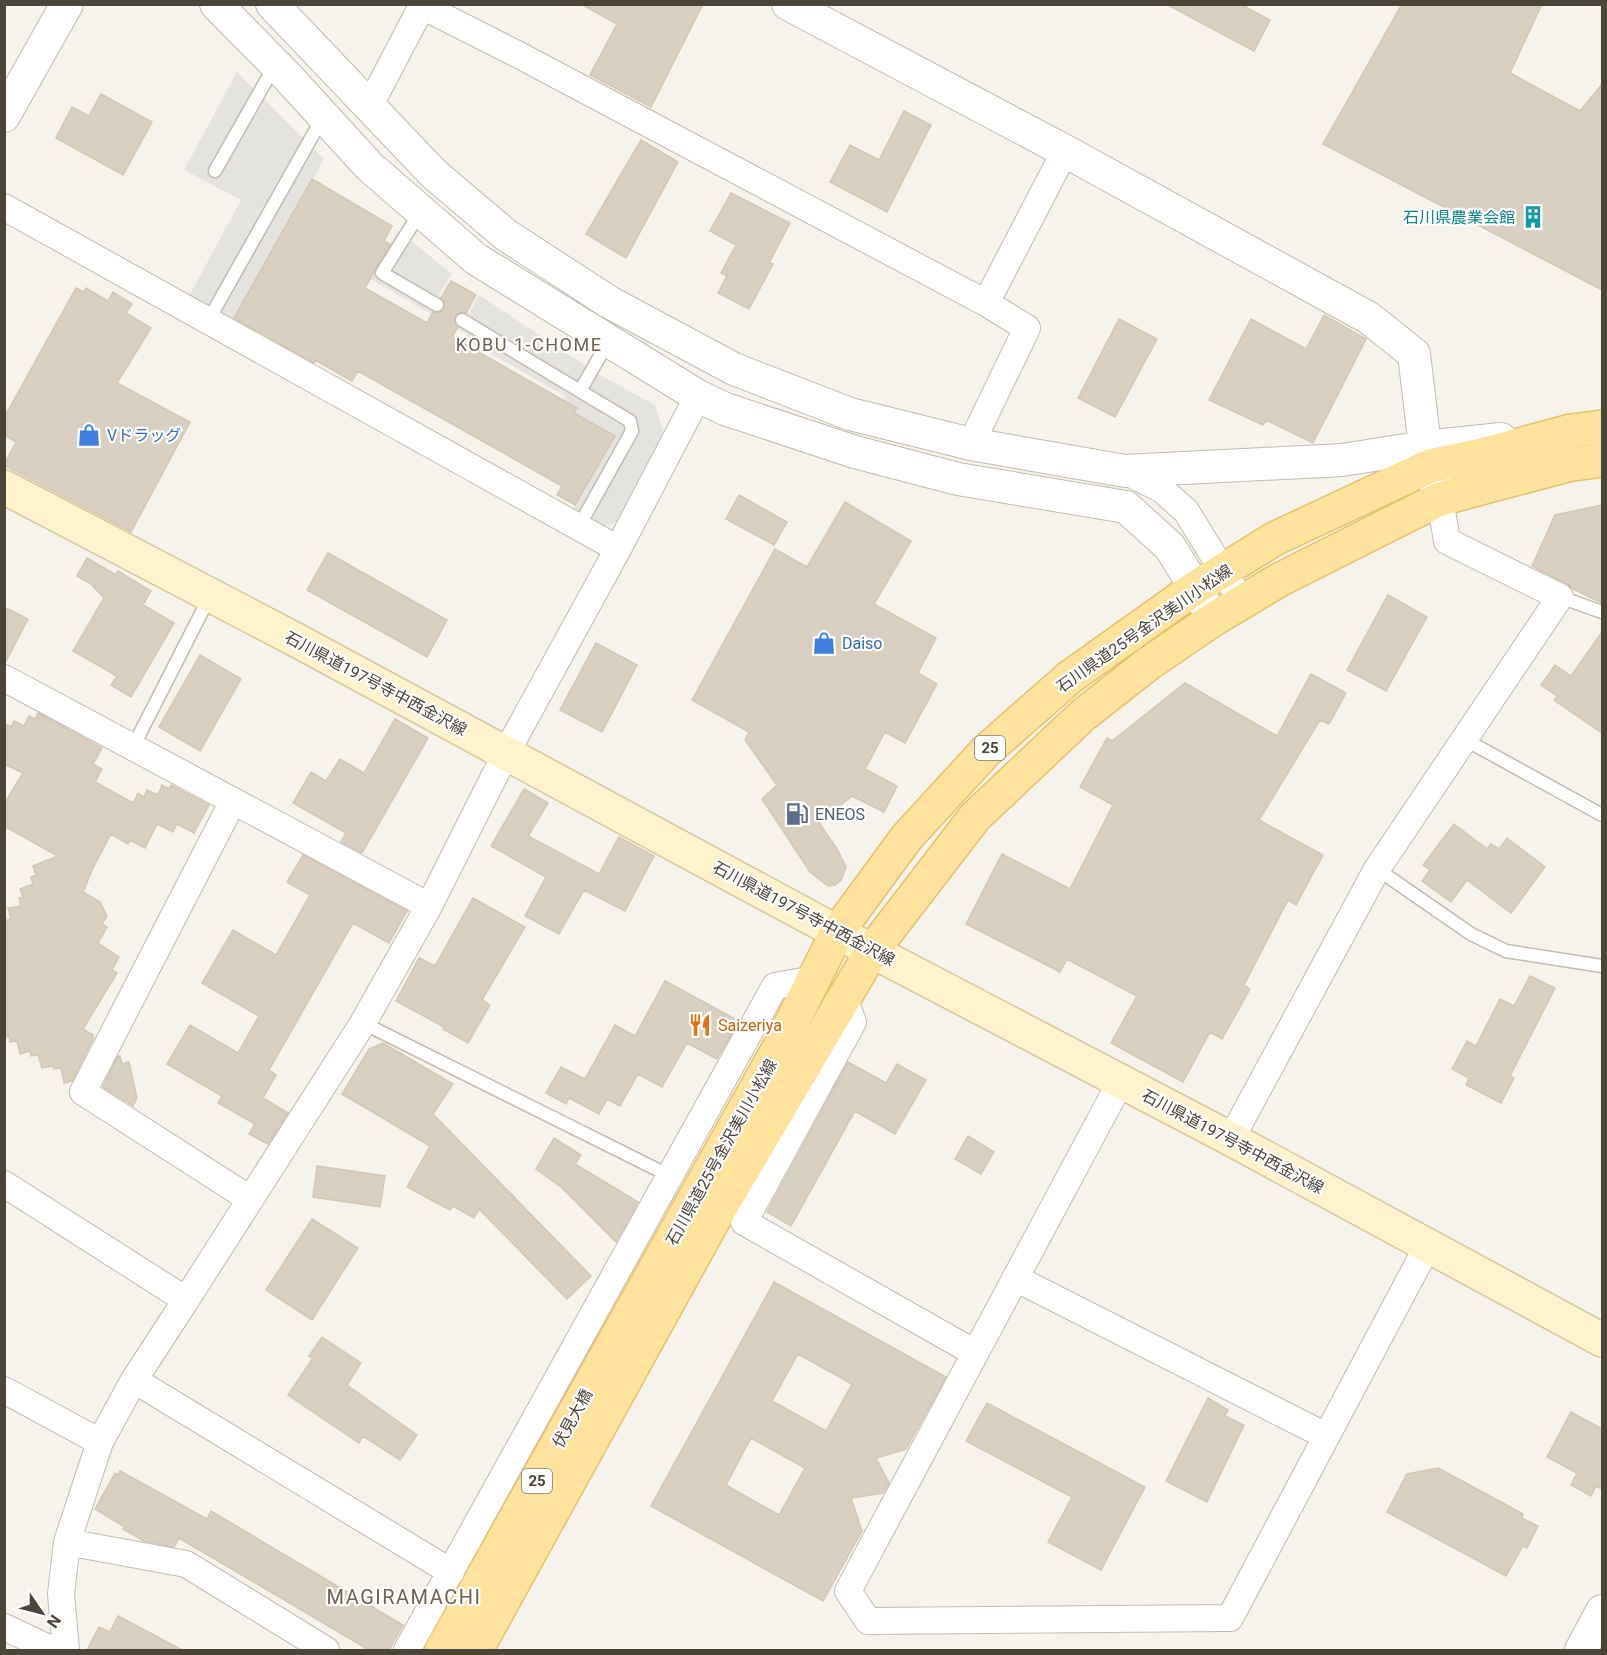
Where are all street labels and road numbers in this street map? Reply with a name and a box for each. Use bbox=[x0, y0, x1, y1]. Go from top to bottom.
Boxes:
street label: 石川県道25号金沢美川小松線 bbox=[1053, 560, 1236, 696]
street label: 石川県道197号寺中西金沢線 bbox=[282, 627, 470, 739]
road number: 25 bbox=[975, 736, 1005, 760]
street label: 石川県道197号寺中西金沢線 bbox=[710, 857, 898, 969]
street label: 石川県道25号金沢美川小松線 bbox=[662, 1056, 781, 1249]
street label: 石川県道197号寺中西金沢線 bbox=[1139, 1085, 1327, 1197]
street label: 伏見大橋 bbox=[549, 1386, 596, 1451]
road number: 25 bbox=[522, 1469, 552, 1493]

